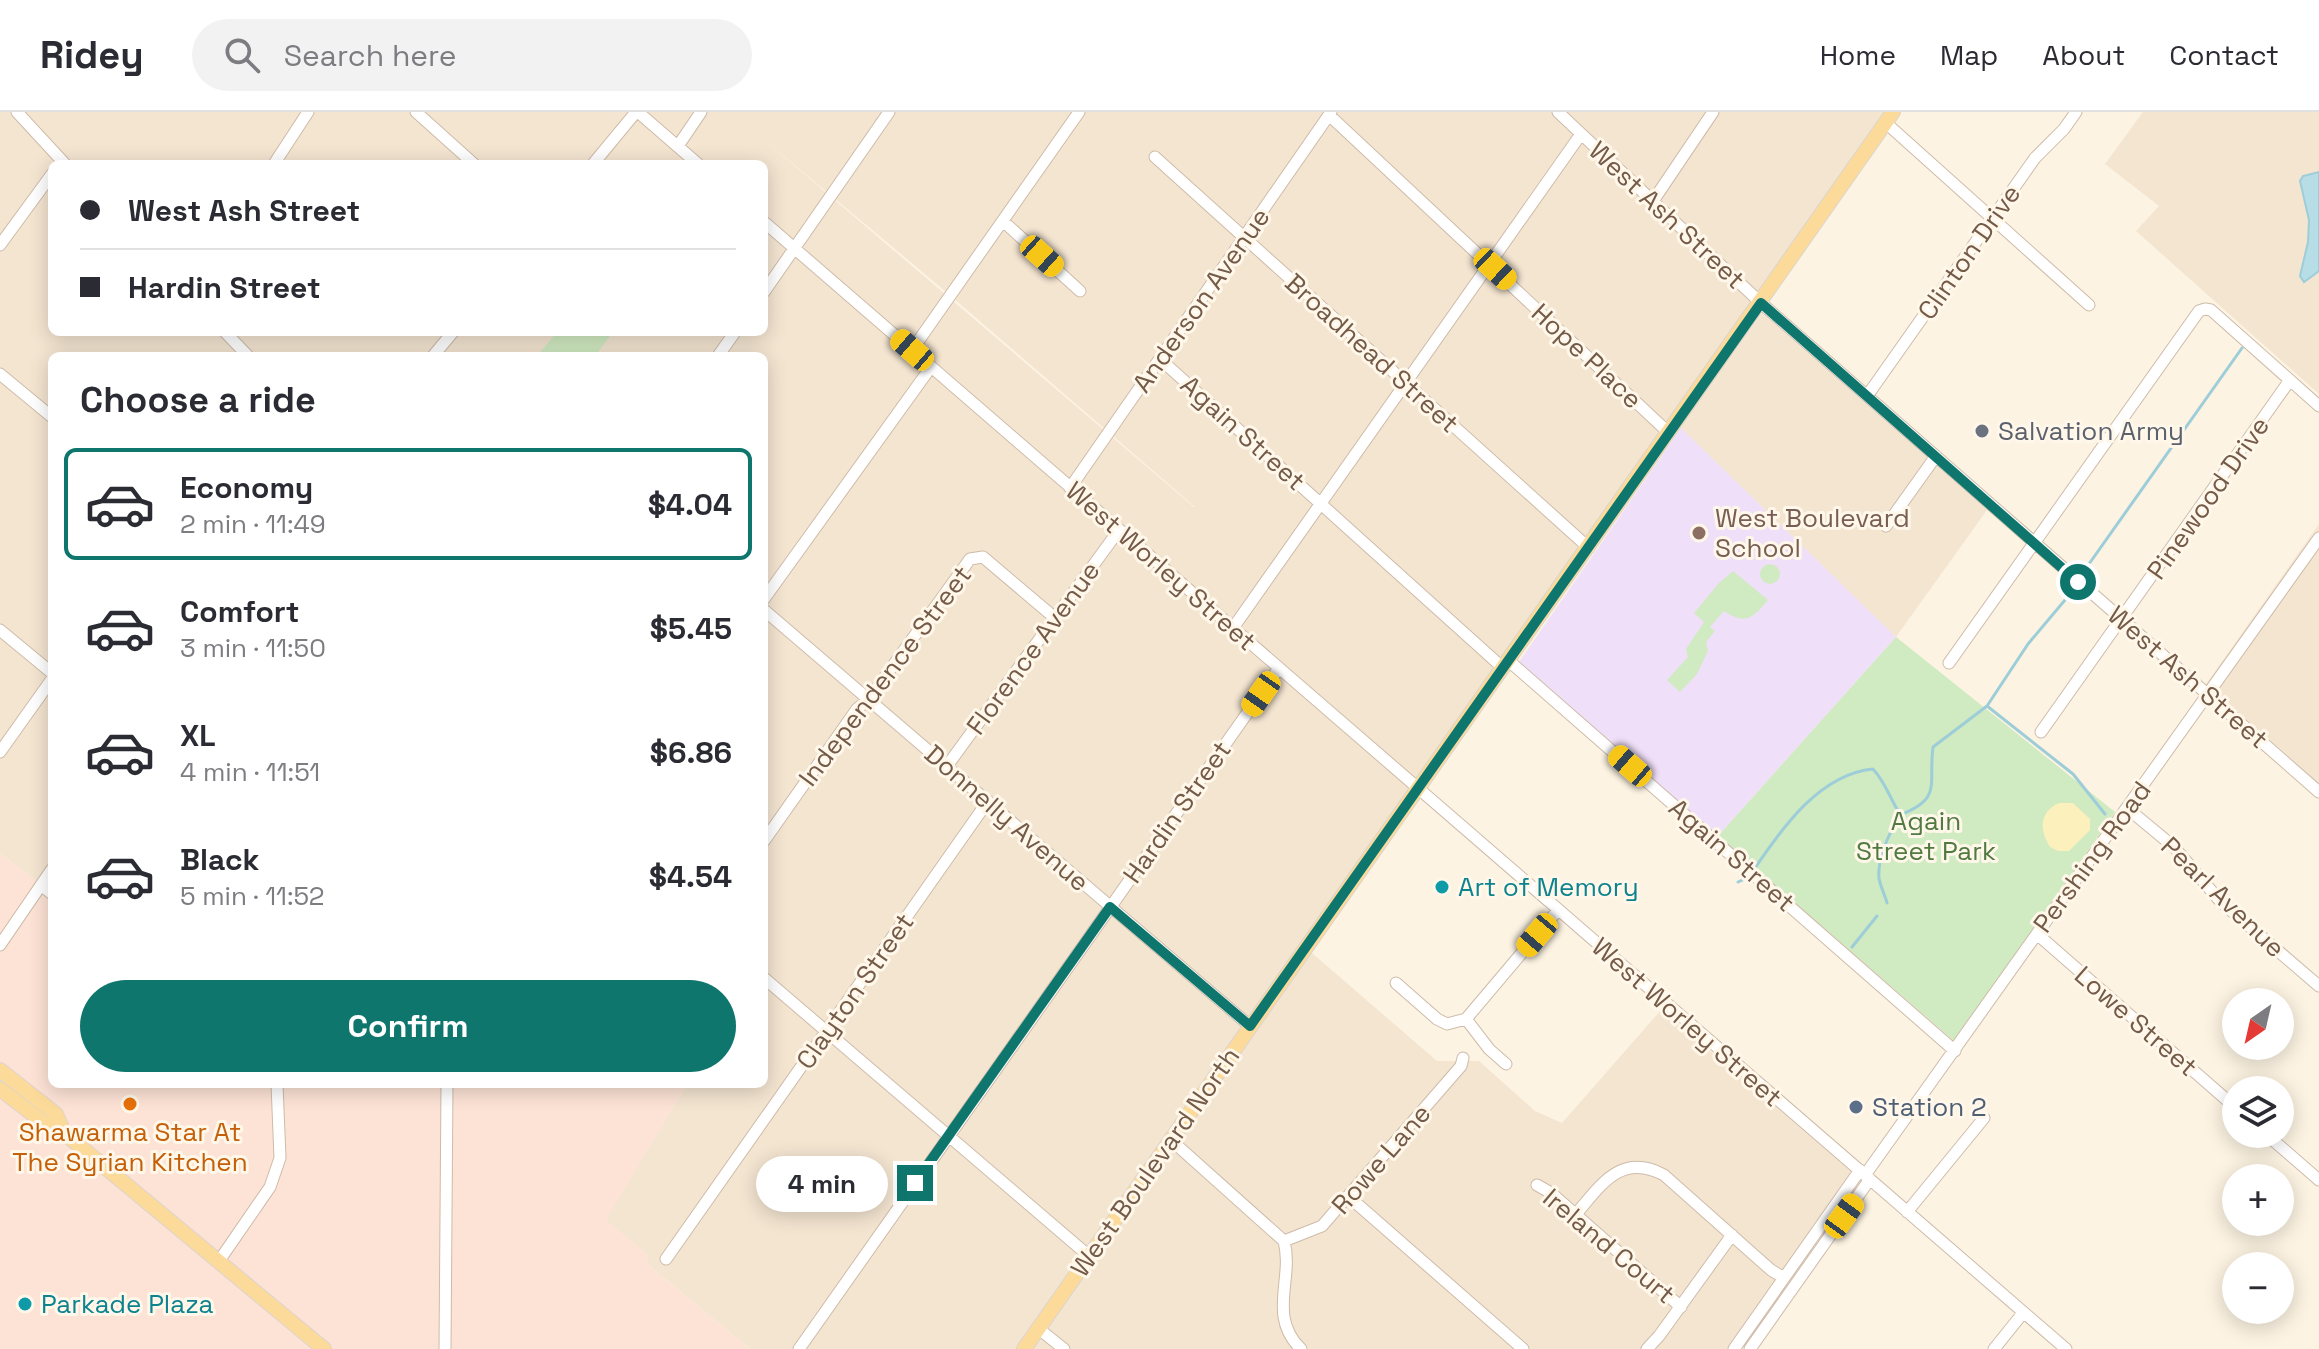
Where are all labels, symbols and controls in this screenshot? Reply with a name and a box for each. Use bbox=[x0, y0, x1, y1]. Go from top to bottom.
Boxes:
search box bbox=[192, 19, 752, 91]
text: Ridey bbox=[40, 31, 144, 79]
icon: search bbox=[220, 33, 264, 77]
text: Search here bbox=[284, 36, 457, 75]
text: Home bbox=[1820, 37, 1896, 73]
text: Map bbox=[1940, 37, 1998, 73]
text: About bbox=[2042, 37, 2125, 73]
text: Contact bbox=[2169, 37, 2279, 73]
street label: West Ash Street bbox=[1582, 134, 1752, 296]
street label: Clinton Drive bbox=[1910, 178, 2028, 326]
text: West Ash Street bbox=[128, 191, 360, 230]
street label: Anderson Avenue bbox=[1125, 201, 1277, 399]
car bbox=[1016, 231, 1068, 281]
car bbox=[1469, 244, 1521, 294]
street label: Broadhead Street bbox=[1278, 266, 1466, 440]
text: Hardin Street bbox=[128, 268, 321, 307]
street label: Hope Place bbox=[1524, 296, 1650, 416]
car bbox=[886, 325, 938, 375]
street label: Again Street bbox=[1173, 368, 1313, 498]
text: Choose a ride bbox=[80, 377, 316, 423]
street label: Pinewood Drive bbox=[2139, 410, 2277, 586]
place label: Salvation Army bbox=[1998, 414, 2184, 448]
marker: Salvation Army bbox=[1973, 422, 1991, 440]
icon: car bbox=[84, 468, 156, 540]
text: Economy bbox=[180, 468, 313, 507]
street label: West Worley Street bbox=[1059, 474, 1263, 658]
text: $4.04 bbox=[648, 485, 732, 524]
place label: West Boulevard School bbox=[1715, 501, 1910, 565]
text: 2 min · 11:49 bbox=[180, 507, 326, 541]
marker: West Boulevard School bbox=[1690, 524, 1708, 542]
street label: Florence Avenue bbox=[959, 555, 1107, 741]
street label: Independence Street bbox=[791, 559, 979, 793]
route start bbox=[2060, 564, 2096, 600]
icon: car bbox=[84, 592, 156, 664]
text: Comfort bbox=[180, 592, 299, 631]
street label: West Ash Street bbox=[2101, 598, 2275, 756]
text: $5.45 bbox=[650, 609, 732, 648]
text: 3 min · 11:50 bbox=[180, 631, 326, 665]
car bbox=[1237, 667, 1285, 721]
icon: car bbox=[84, 716, 156, 788]
text: XL bbox=[180, 716, 216, 755]
text: $6.86 bbox=[650, 733, 732, 772]
street label: Hardin Street bbox=[1115, 734, 1239, 890]
street label: Donnelly Avenue bbox=[918, 737, 1096, 899]
car bbox=[1604, 741, 1656, 791]
text: 4 min · 11:51 bbox=[180, 755, 320, 789]
street label: Pershing Road bbox=[2026, 774, 2158, 940]
street label: Again Street bbox=[1662, 791, 1802, 919]
park label: Again Street Park bbox=[1856, 804, 1996, 868]
street label: Pearl Avenue bbox=[2154, 829, 2292, 965]
icon: car bbox=[84, 840, 156, 912]
text: Black bbox=[180, 840, 259, 879]
text: $4.54 bbox=[649, 857, 732, 896]
place label: Art of Memory bbox=[1458, 870, 1639, 904]
marker: Art of Memory bbox=[1433, 878, 1451, 896]
text: 5 min · 11:52 bbox=[180, 879, 325, 913]
street label: Clayton Street bbox=[789, 906, 921, 1076]
car bbox=[1512, 909, 1562, 961]
street label: West Worley Street bbox=[1585, 930, 1789, 1114]
street label: Lowe Street bbox=[2067, 958, 2205, 1084]
button: Confirm bbox=[80, 980, 736, 1072]
north arrow bbox=[2222, 988, 2294, 1060]
map controls bbox=[2222, 988, 2294, 1324]
street label: West Boulevard North bbox=[1063, 1041, 1247, 1283]
button: layers bbox=[2222, 1076, 2294, 1148]
place label: Station 2 bbox=[1872, 1090, 1987, 1124]
marker: Shawarma Star At The Syrian Kitchen bbox=[121, 1095, 139, 1113]
street label: Rowe Lane bbox=[1324, 1097, 1438, 1221]
marker: Station 2 bbox=[1847, 1098, 1865, 1116]
place label: Shawarma Star At The Syrian Kitchen bbox=[12, 1115, 248, 1179]
callout: 4 min bbox=[755, 1155, 887, 1211]
button: + bbox=[2222, 1164, 2294, 1236]
route end bbox=[897, 1165, 933, 1201]
text: 4 min bbox=[788, 1167, 856, 1201]
street label: Ireland Court bbox=[1536, 1181, 1682, 1311]
car bbox=[1820, 1190, 1868, 1242]
button: − bbox=[2222, 1252, 2294, 1324]
place label: Parkade Plaza bbox=[41, 1287, 214, 1321]
marker: Parkade Plaza bbox=[16, 1295, 34, 1313]

